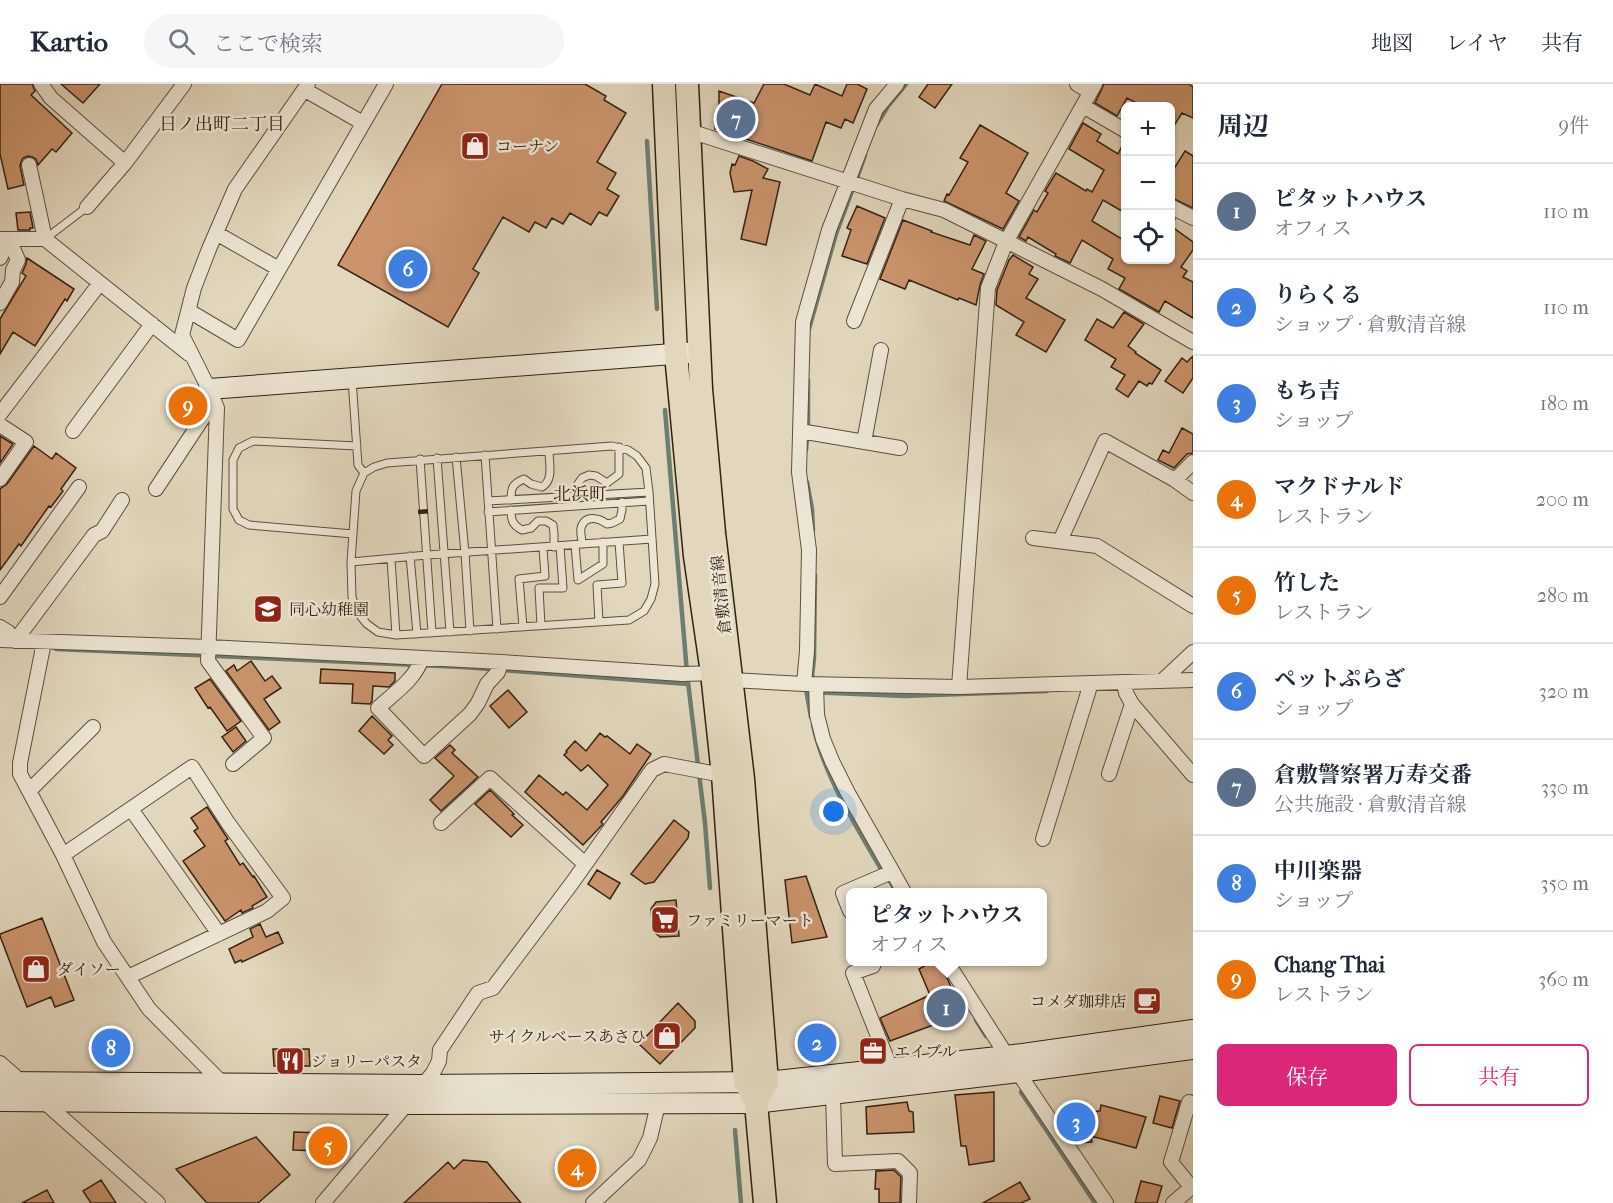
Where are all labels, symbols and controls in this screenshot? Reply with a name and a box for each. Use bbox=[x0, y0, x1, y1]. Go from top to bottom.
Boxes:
search box bbox=[144, 14, 564, 68]
text: Kartio bbox=[30, 25, 108, 58]
icon: search bbox=[165, 25, 198, 58]
text: ここで検索 bbox=[213, 31, 323, 57]
text: 地図 bbox=[1371, 31, 1413, 55]
text: レイヤ bbox=[1446, 31, 1508, 55]
text: 共有 bbox=[1541, 31, 1583, 55]
pin: 7 bbox=[716, 96, 756, 141]
map controls bbox=[1121, 102, 1175, 264]
button: + bbox=[1121, 102, 1175, 156]
text: 周辺 bbox=[1217, 111, 1269, 142]
district label: 日ノ出町二丁目 bbox=[159, 114, 285, 135]
text: 9件 bbox=[1559, 114, 1589, 137]
shop icon: コーナン bbox=[459, 130, 491, 162]
place label: コーナン bbox=[496, 137, 559, 156]
button: − bbox=[1121, 156, 1175, 210]
text: ピタットハウス bbox=[1274, 186, 1427, 212]
text: 1 bbox=[1233, 200, 1240, 223]
text: 110 m bbox=[1543, 200, 1589, 223]
button: locate bbox=[1121, 210, 1175, 264]
text: オフィス bbox=[1274, 217, 1352, 240]
pin: 6 bbox=[388, 246, 428, 291]
text: りらくる bbox=[1274, 282, 1362, 308]
text: 2 bbox=[1231, 296, 1242, 319]
text: 110 m bbox=[1543, 296, 1589, 319]
text: ショップ · 倉敷清音線 bbox=[1274, 313, 1466, 336]
text: もち吉 bbox=[1274, 378, 1340, 404]
pin: 9 bbox=[168, 384, 207, 428]
text: 3 bbox=[1232, 392, 1241, 415]
text: 180 m bbox=[1540, 392, 1589, 415]
text: ショップ bbox=[1274, 409, 1354, 432]
text: マクドナルド bbox=[1274, 474, 1405, 500]
district label: 北浜町 bbox=[553, 484, 607, 505]
text: 4 bbox=[1231, 488, 1242, 511]
text: 200 m bbox=[1536, 488, 1589, 511]
text: レストラン bbox=[1274, 505, 1373, 528]
street label: 倉敷清音線 bbox=[707, 554, 735, 636]
text: 竹した bbox=[1274, 570, 1340, 596]
text: 5 bbox=[1232, 584, 1241, 607]
text: 280 m bbox=[1537, 584, 1589, 607]
school or university icon: 同心幼稚園 bbox=[252, 593, 284, 625]
place label: 同心幼稚園 bbox=[289, 600, 369, 619]
text: レストラン bbox=[1274, 601, 1373, 624]
text: ペットぷらざ bbox=[1274, 666, 1405, 692]
text: 6 bbox=[1231, 680, 1242, 703]
text: 320 m bbox=[1539, 680, 1589, 703]
text: ショップ bbox=[1274, 697, 1354, 720]
text: 倉敷警察署万寿交番 bbox=[1274, 762, 1472, 788]
text: 7 bbox=[1232, 776, 1241, 799]
text: 330 m bbox=[1541, 776, 1589, 799]
text: 公共施設 · 倉敷清音線 bbox=[1274, 793, 1467, 816]
your location bbox=[819, 797, 848, 826]
text: 中川楽器 bbox=[1274, 858, 1362, 884]
text: 8 bbox=[1231, 872, 1242, 895]
text: 350 m bbox=[1540, 872, 1589, 895]
popup bbox=[846, 888, 1047, 966]
text: ショップ bbox=[1274, 889, 1354, 912]
text: ピタットハウス bbox=[870, 902, 1023, 928]
supermarket icon: ファミリーマート bbox=[649, 904, 681, 936]
place label: ファミリーマート bbox=[686, 911, 814, 930]
text: オフィス bbox=[870, 933, 948, 956]
text: Chang Thai bbox=[1274, 952, 1385, 978]
shop icon: ダイソー bbox=[20, 953, 52, 985]
place label: ダイソー bbox=[57, 960, 121, 979]
text: 9 bbox=[1231, 968, 1242, 991]
text: 360 m bbox=[1538, 968, 1589, 991]
text: レストラン bbox=[1274, 983, 1373, 1006]
cafe icon: コメダ珈琲店 bbox=[1131, 985, 1163, 1017]
pin: 1 bbox=[926, 986, 966, 1030]
place label: コメダ珈琲店 bbox=[1030, 992, 1126, 1011]
shop icon: サイクルベースあさひ bbox=[651, 1020, 683, 1052]
pin: 2 bbox=[798, 1020, 836, 1066]
pin: 8 bbox=[92, 1026, 130, 1070]
place label: サイクルベースあさひ bbox=[489, 1027, 646, 1046]
office icon: エイブル bbox=[857, 1035, 889, 1067]
place label: エイブル bbox=[894, 1042, 957, 1061]
button: 保存 bbox=[1217, 1044, 1397, 1106]
button: 共有 bbox=[1409, 1044, 1589, 1106]
restaurant icon: ジョリーパスタ bbox=[274, 1045, 306, 1077]
place label: ジョリーパスタ bbox=[311, 1052, 422, 1071]
pin: 3 bbox=[1056, 1100, 1096, 1144]
pin: 5 bbox=[308, 1124, 348, 1168]
pin: 4 bbox=[558, 1146, 596, 1190]

